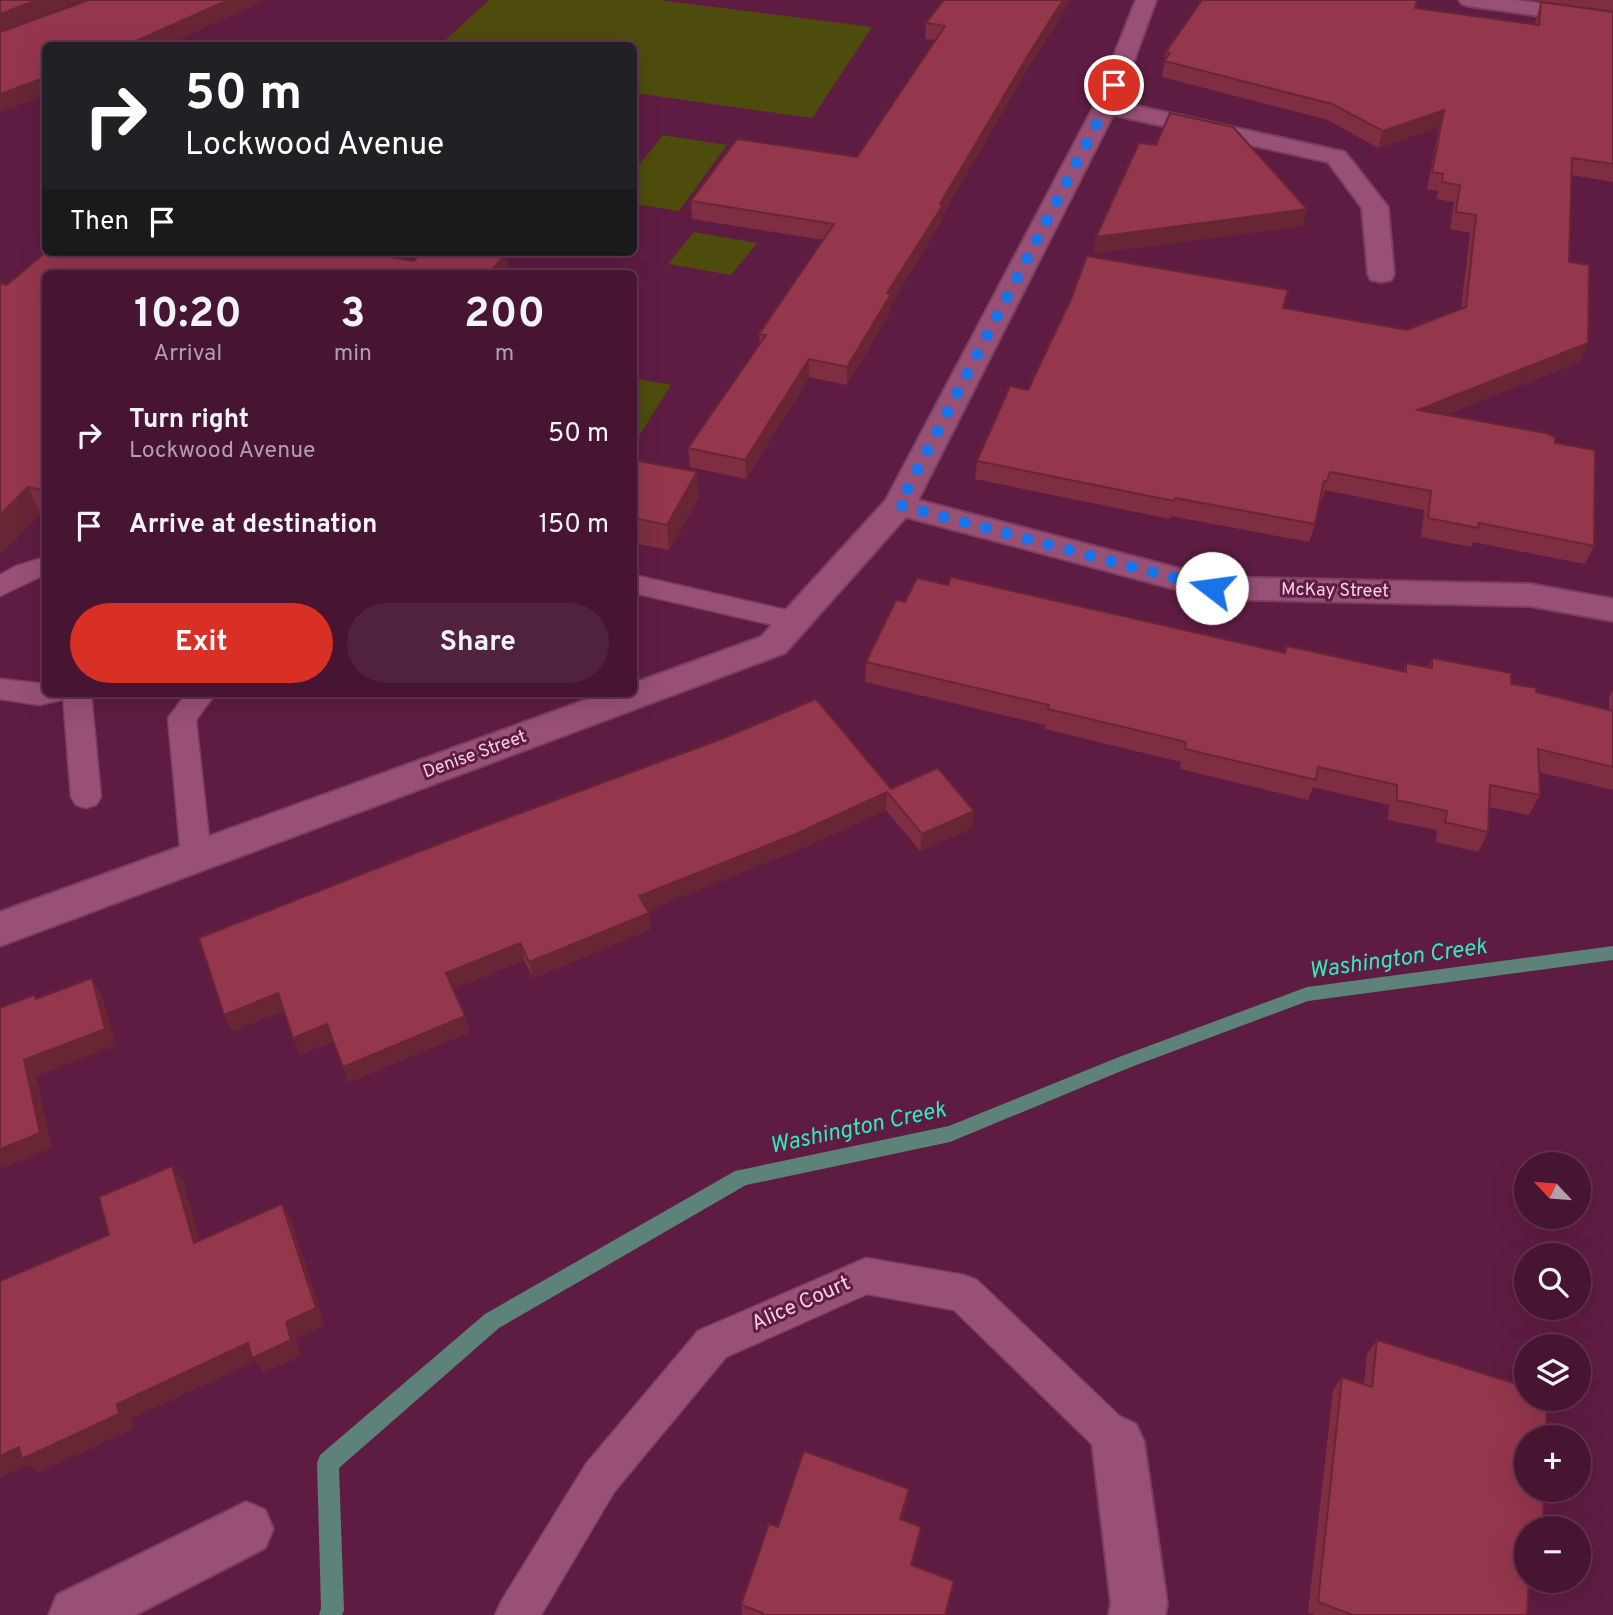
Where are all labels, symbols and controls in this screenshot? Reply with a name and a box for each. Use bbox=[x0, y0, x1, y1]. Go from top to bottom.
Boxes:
pin bbox=[1084, 55, 1144, 115]
text: 50 m bbox=[185, 65, 302, 127]
icon: arrive bbox=[1095, 66, 1133, 104]
icon: right bbox=[70, 70, 161, 161]
text: Lockwood Avenue bbox=[185, 126, 444, 166]
icon: arrive bbox=[143, 203, 181, 241]
text: Then bbox=[70, 206, 129, 239]
text: 10:20 bbox=[134, 289, 242, 342]
text: 3 bbox=[340, 289, 366, 342]
text: 200 bbox=[464, 289, 545, 342]
text: Arrival bbox=[154, 340, 222, 369]
text: min bbox=[334, 340, 372, 369]
text: m bbox=[495, 340, 514, 369]
text: Turn right bbox=[129, 404, 249, 437]
icon: right bbox=[70, 416, 108, 454]
text: 50 m bbox=[548, 418, 609, 451]
text: Lockwood Avenue bbox=[129, 437, 315, 466]
icon: arrive bbox=[70, 507, 108, 545]
text: Arrive at destination bbox=[129, 509, 377, 542]
text: 150 m bbox=[538, 509, 609, 542]
position arrow bbox=[1175, 551, 1249, 625]
street label: McKay Street bbox=[1281, 579, 1389, 603]
button: Exit bbox=[70, 603, 333, 683]
button: Share bbox=[347, 603, 609, 683]
street label: Denise Street bbox=[420, 726, 530, 784]
water label: Washington Creek bbox=[1307, 933, 1489, 987]
water label: Washington Creek bbox=[767, 1096, 949, 1162]
north arrow bbox=[1514, 1152, 1591, 1228]
map controls bbox=[1514, 1152, 1591, 1593]
button: search bbox=[1514, 1243, 1591, 1320]
street label: Alice Court bbox=[747, 1270, 855, 1338]
button: layers bbox=[1514, 1334, 1591, 1411]
button: + bbox=[1514, 1425, 1591, 1502]
button: − bbox=[1514, 1516, 1591, 1593]

